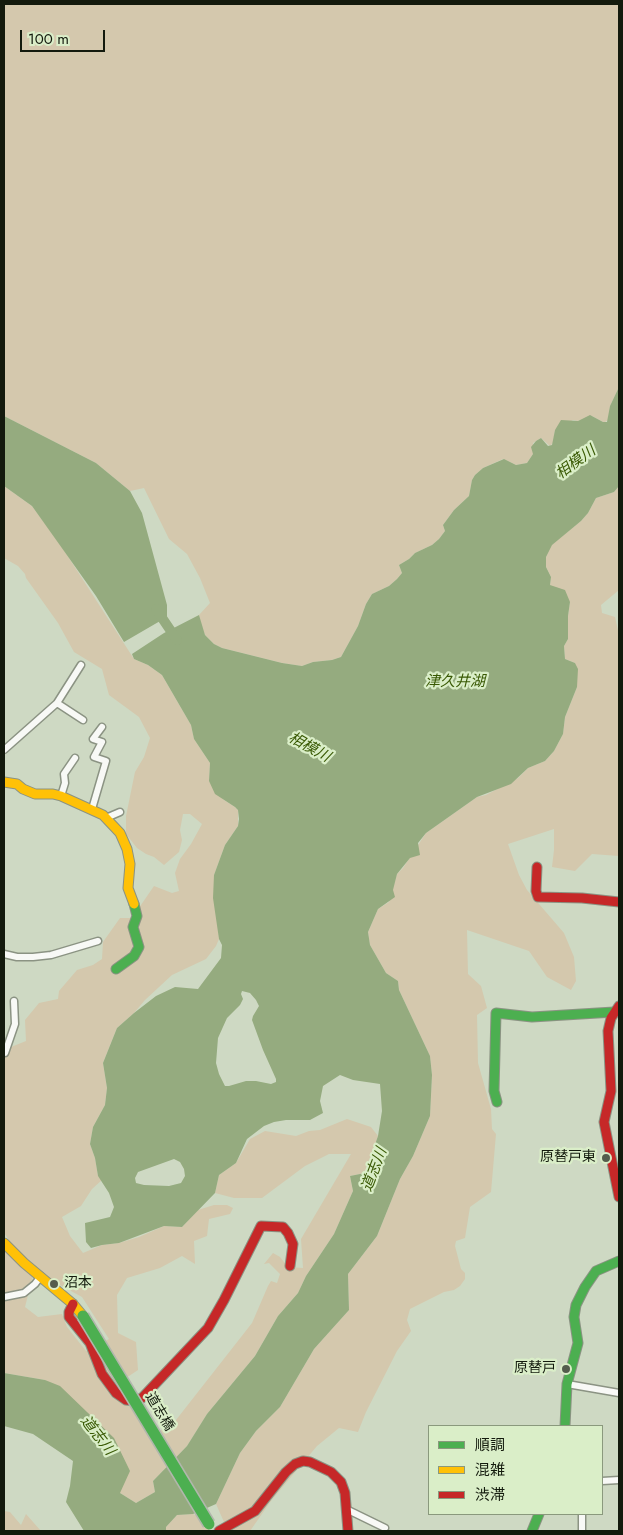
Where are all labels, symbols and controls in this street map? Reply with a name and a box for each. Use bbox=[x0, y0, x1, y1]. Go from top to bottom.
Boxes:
scale bar bbox=[22, 20, 108, 52]
text: 100 m bbox=[28, 28, 69, 50]
water label: 相模川 bbox=[553, 442, 599, 484]
water label: 津久井湖 bbox=[425, 673, 485, 691]
water label: 相模川 bbox=[285, 729, 333, 767]
water label: 道志川 bbox=[359, 1146, 391, 1194]
place label: 原替戸東 bbox=[540, 1150, 596, 1166]
marker: 原替戸東 bbox=[600, 1152, 612, 1164]
place label: 沼本 bbox=[64, 1276, 92, 1292]
marker: 沼本 bbox=[48, 1278, 60, 1290]
place label: 原替戸 bbox=[514, 1361, 556, 1377]
marker: 原替戸 bbox=[560, 1363, 572, 1375]
street label: 道志橋 bbox=[141, 1390, 177, 1434]
water label: 道志川 bbox=[76, 1413, 118, 1459]
legend bbox=[428, 1425, 603, 1515]
text: 順調 bbox=[475, 1434, 505, 1456]
text: 混雑 bbox=[475, 1459, 505, 1481]
text: 渋滞 bbox=[475, 1484, 505, 1506]

